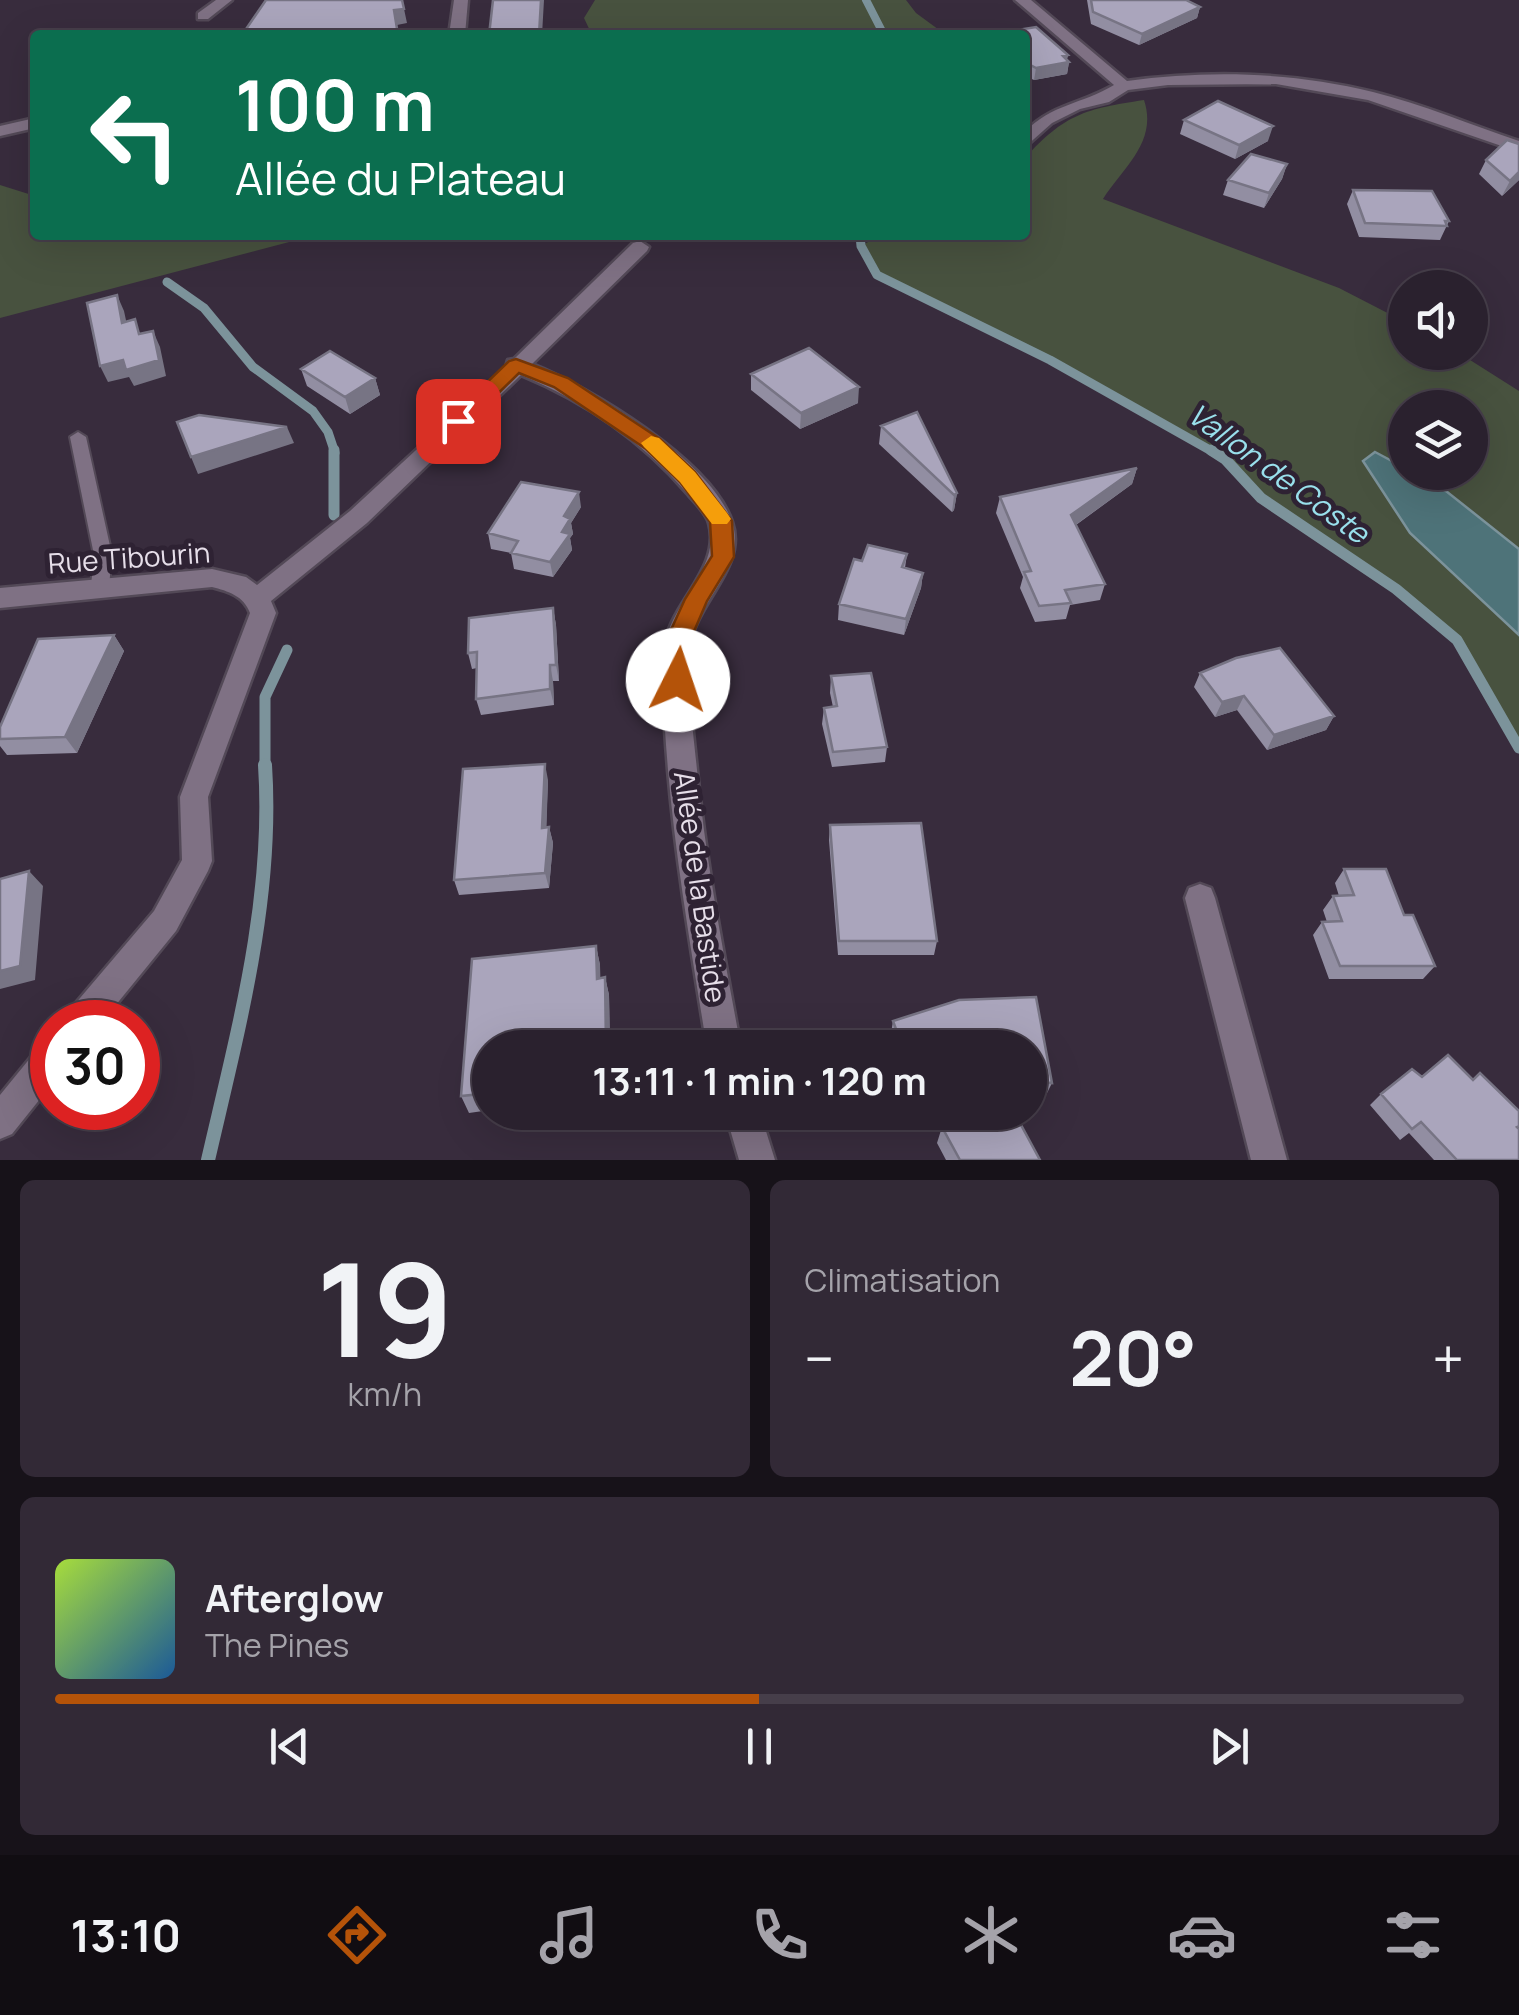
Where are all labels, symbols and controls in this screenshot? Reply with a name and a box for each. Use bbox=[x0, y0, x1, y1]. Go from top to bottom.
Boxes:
text: 100 m bbox=[235, 56, 435, 152]
icon: left bbox=[70, 70, 200, 200]
text: Allée du Plateau bbox=[235, 147, 566, 209]
map controls bbox=[1388, 270, 1488, 490]
button: sound bbox=[1388, 270, 1488, 370]
pin bbox=[416, 379, 501, 464]
button: layers bbox=[1388, 390, 1488, 490]
water label: Vallon de Coste bbox=[1180, 393, 1379, 553]
icon: arrive bbox=[431, 394, 486, 449]
street label: Rue Tibourin bbox=[47, 532, 211, 582]
position arrow bbox=[626, 628, 730, 732]
street label: Allée de la Bastide bbox=[666, 769, 736, 1005]
speed limit sign: 30 bbox=[30, 1000, 160, 1130]
text: 13:11 · 1 min · 120 m bbox=[592, 1054, 927, 1106]
text: 19 bbox=[316, 1218, 454, 1396]
text: Climatisation bbox=[805, 1258, 1000, 1302]
text: 20° bbox=[1069, 1306, 1197, 1409]
text: − bbox=[805, 1320, 834, 1396]
text: + bbox=[1432, 1320, 1464, 1396]
text: km/h bbox=[348, 1372, 422, 1416]
text: Afterglow bbox=[205, 1571, 384, 1623]
text: The Pines bbox=[205, 1623, 349, 1667]
icon: previous bbox=[262, 1719, 317, 1774]
icon: pause bbox=[732, 1719, 787, 1774]
icon: next bbox=[1202, 1719, 1257, 1774]
icon: directions bbox=[322, 1900, 392, 1970]
icon: music bbox=[534, 1900, 604, 1970]
icon: phone bbox=[745, 1900, 815, 1970]
icon: climate bbox=[956, 1900, 1026, 1970]
icon: car bbox=[1167, 1900, 1237, 1970]
icon: filters bbox=[1378, 1900, 1448, 1970]
text: 13:10 bbox=[71, 1904, 181, 1966]

